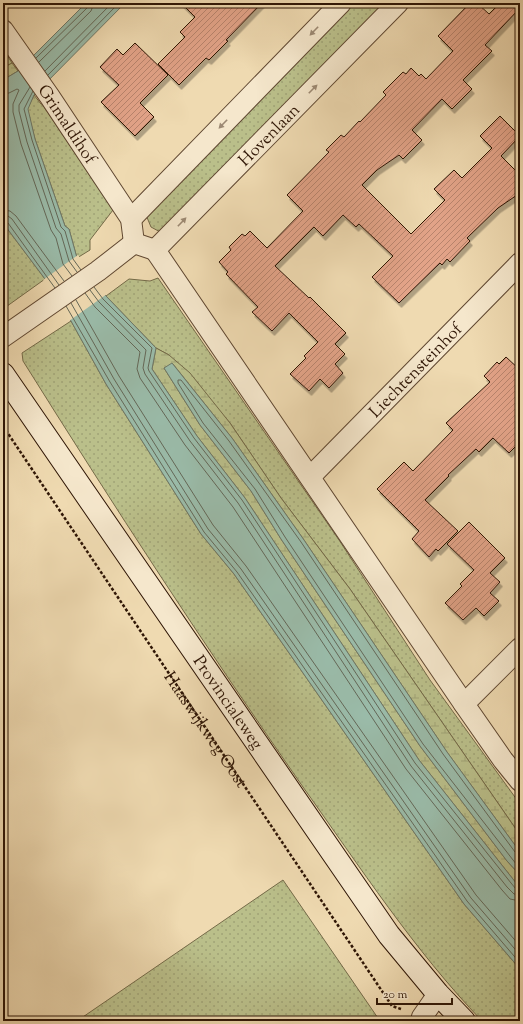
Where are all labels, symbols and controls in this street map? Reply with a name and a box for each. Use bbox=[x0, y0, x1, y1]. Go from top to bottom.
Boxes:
one-way arrow bbox=[309, 26, 318, 36]
street label: Grimaldihof bbox=[31, 80, 102, 170]
one-way arrow bbox=[308, 84, 317, 94]
street label: Hovenlaan bbox=[234, 99, 306, 173]
one-way arrow bbox=[218, 119, 228, 129]
one-way arrow bbox=[177, 217, 187, 227]
street label: Liechtensteinhof bbox=[364, 318, 469, 424]
street label: Provincialeweg bbox=[186, 651, 268, 755]
street label: Haaswijkweg Oost bbox=[157, 667, 252, 793]
scale bar bbox=[377, 980, 452, 1006]
text: 20 m bbox=[383, 986, 408, 1004]

